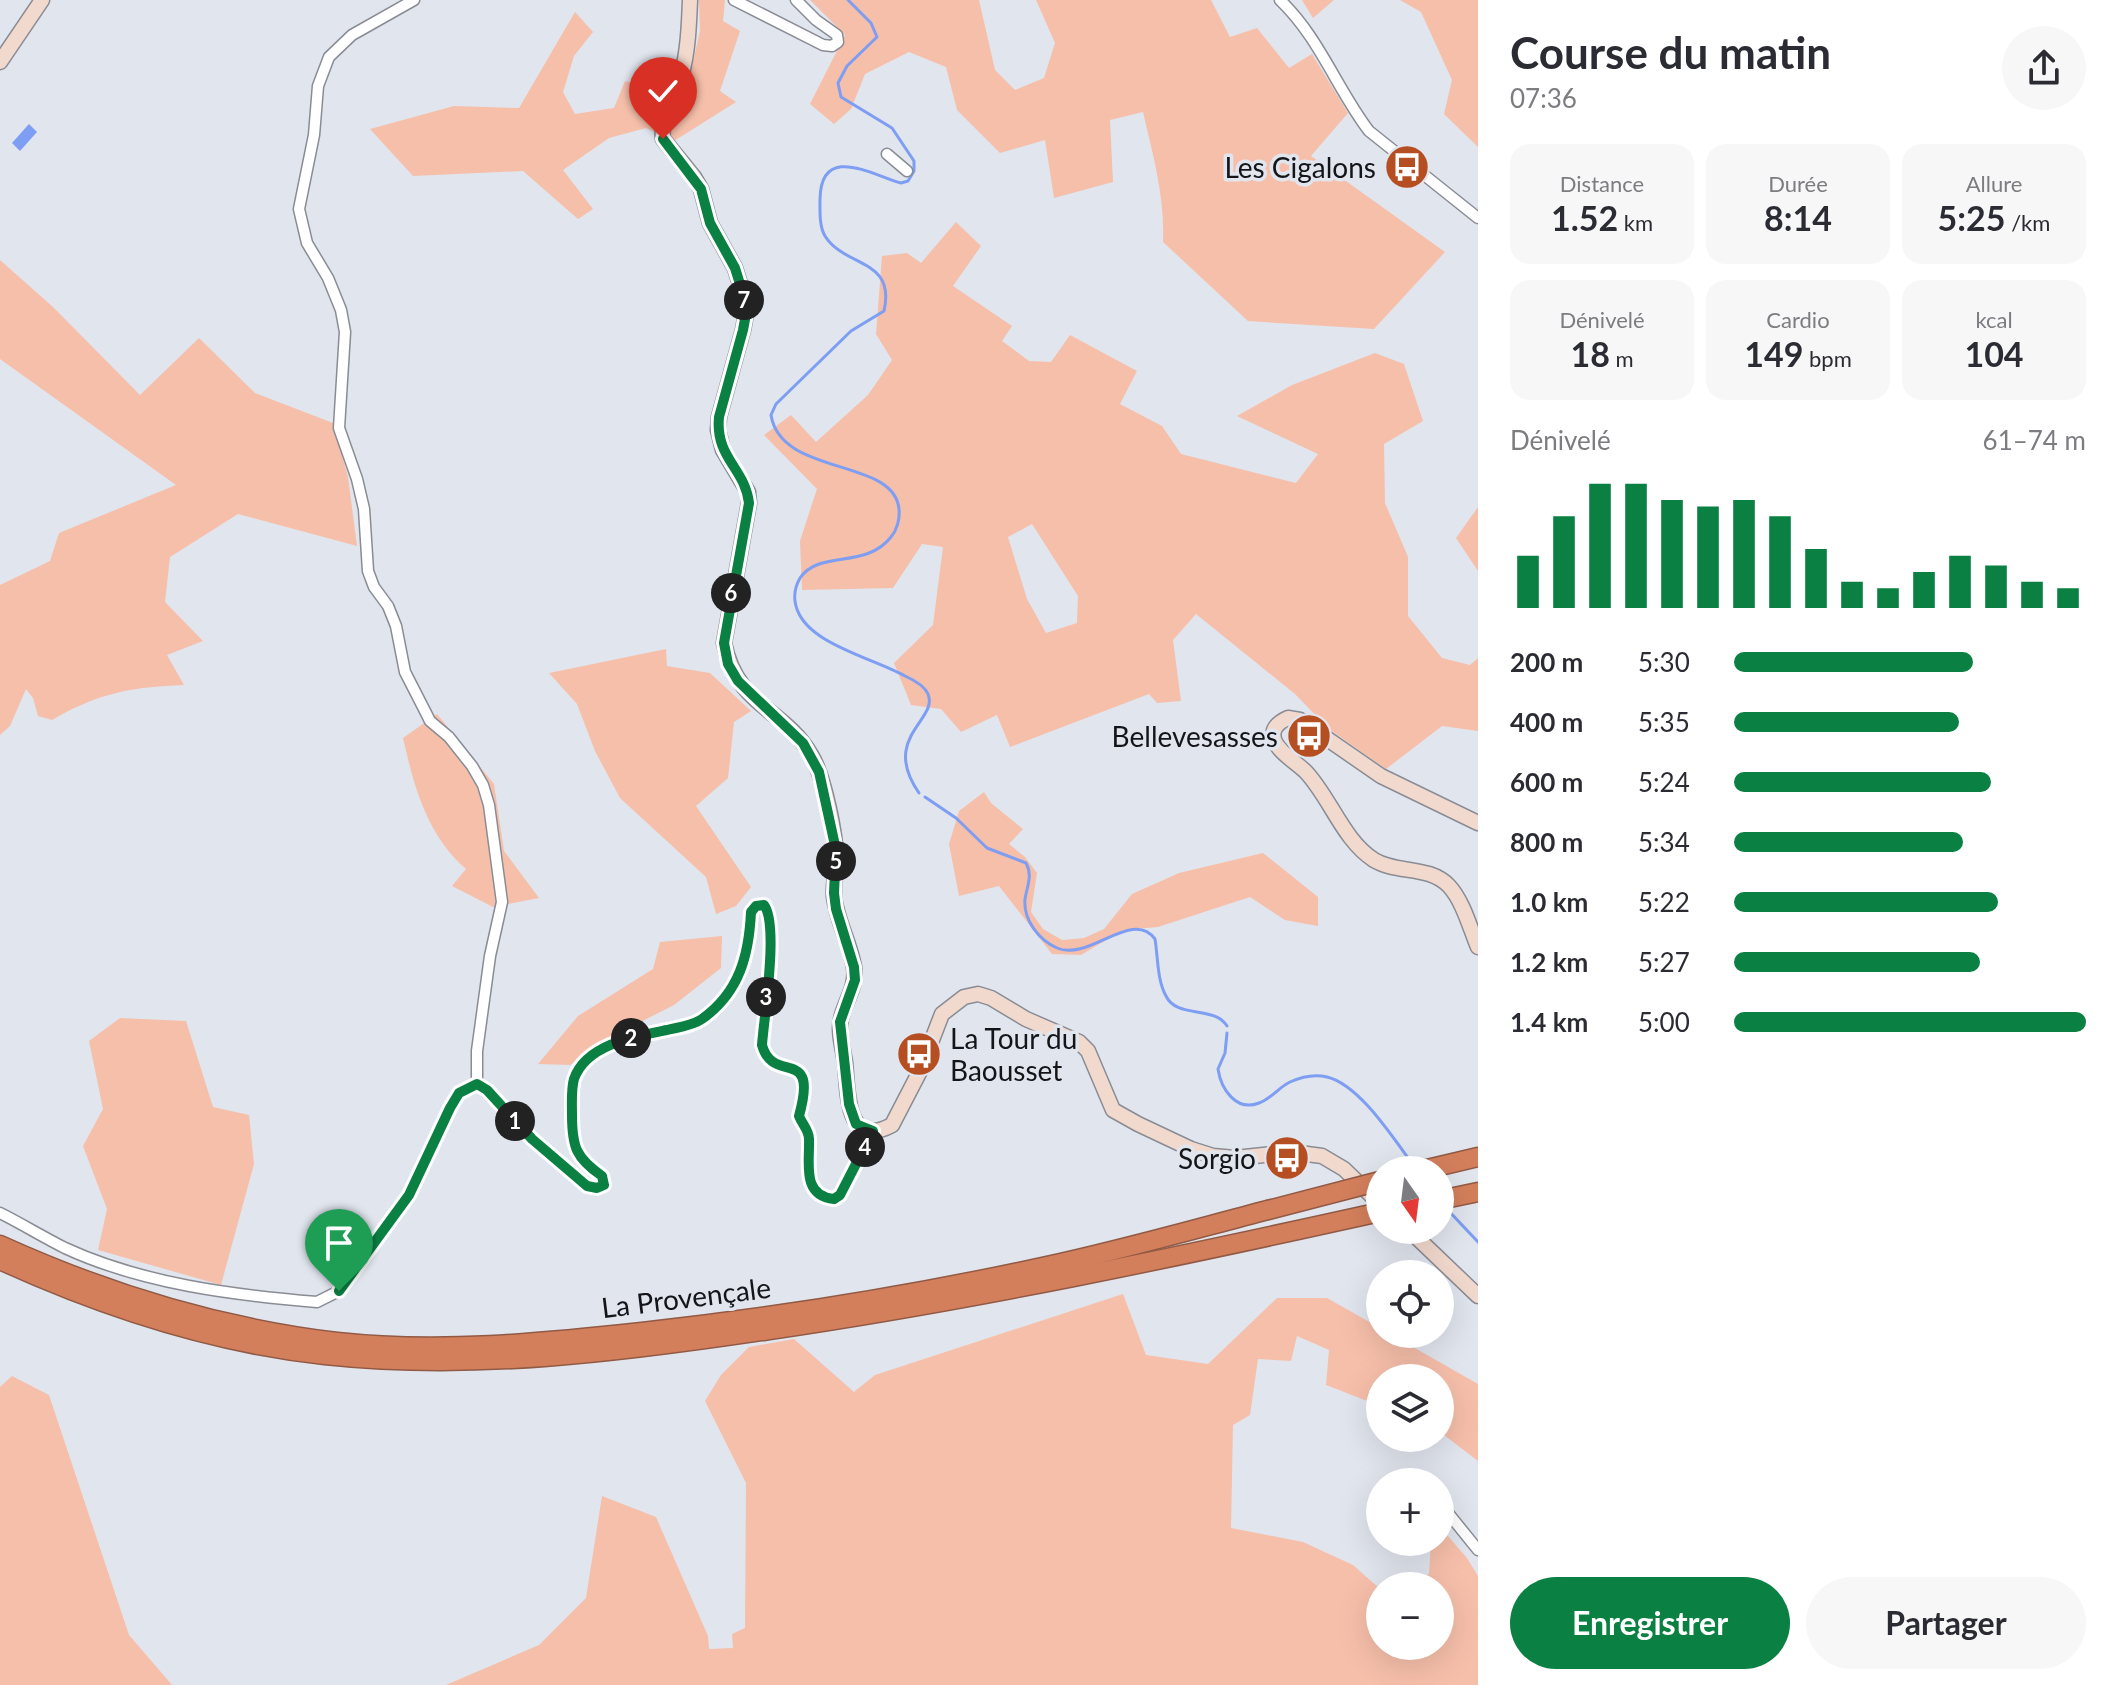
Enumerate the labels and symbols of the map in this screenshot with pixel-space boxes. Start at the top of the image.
pin [629,57,697,139]
bus stop icon: Les Cigalons [1383,143,1431,191]
place label: Les Cigalons [1224,150,1376,184]
pin: 7 [724,280,764,320]
pin: 6 [711,573,751,613]
bus stop icon: Bellevesasses [1285,712,1333,760]
place label: Bellevesasses [1112,719,1278,753]
pin: 5 [816,841,856,881]
pin: 3 [746,977,786,1017]
pin: 2 [611,1018,651,1058]
place label: La Tour du Baousset [950,1021,1077,1087]
bus stop icon: La Tour du Baousset [895,1030,943,1078]
pin: 1 [495,1101,535,1141]
pin: 4 [845,1127,885,1167]
bus stop icon: Sorgio [1263,1134,1311,1182]
place label: Sorgio [1178,1141,1256,1175]
north arrow [1366,1156,1454,1244]
pin [305,1209,373,1291]
street label: La Provençale [599,1270,773,1324]

